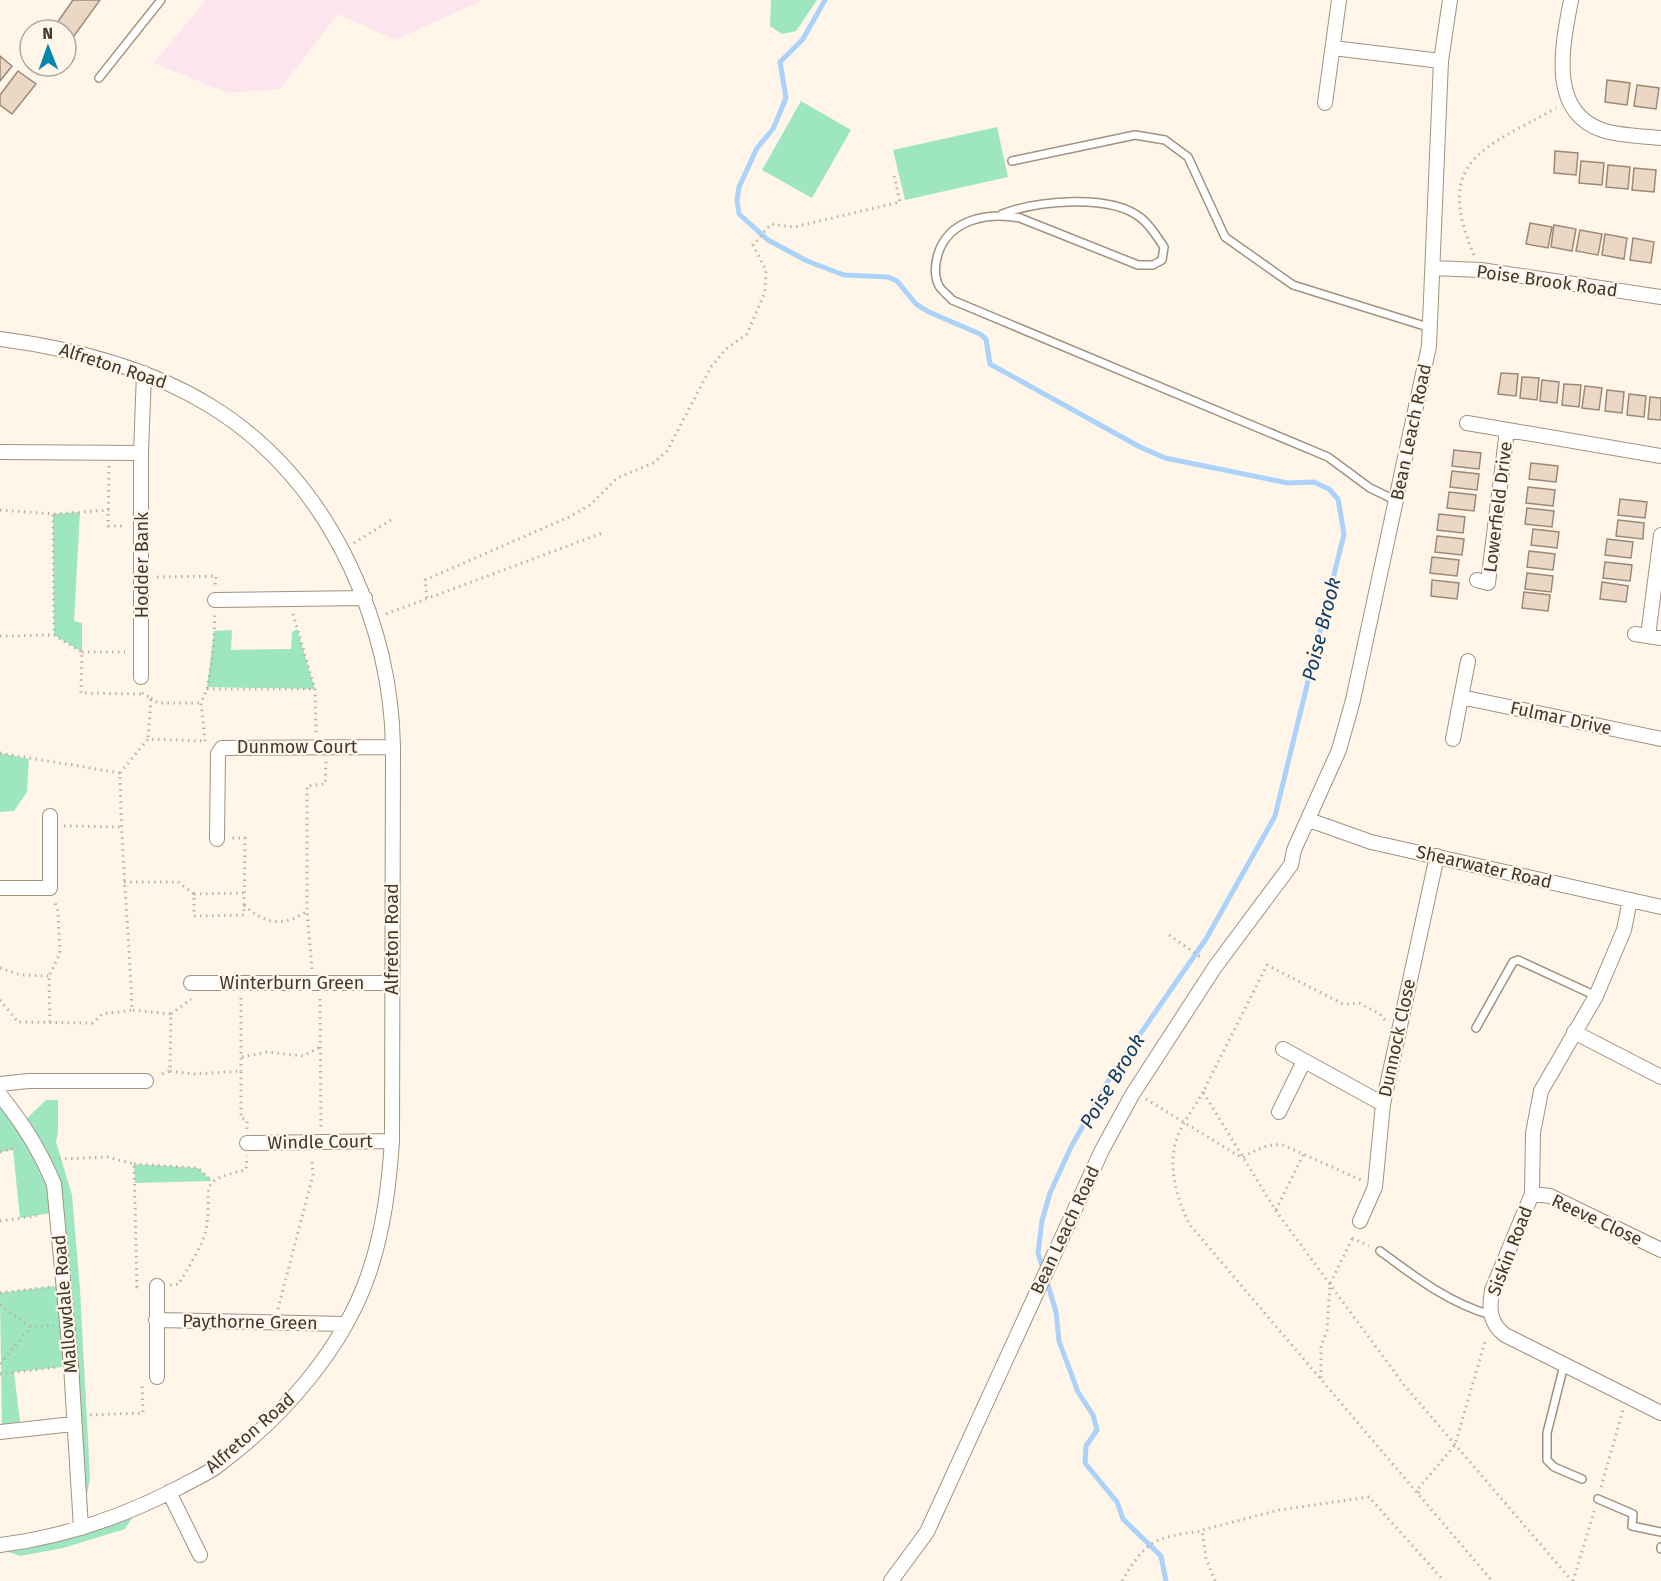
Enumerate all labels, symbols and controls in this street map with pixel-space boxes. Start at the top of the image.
north arrow [18,18,78,78]
text: N [42,24,53,43]
street label: Poise Brook Road [1475,260,1619,302]
street label: Alfreton Road [57,338,169,394]
street label: Bean Leach Road [1386,362,1436,502]
street label: Lowerfield Drive [1479,440,1517,574]
street label: Hodder Bank [131,511,153,618]
water label: Poise Brook [1297,575,1345,683]
street label: Fulmar Drive [1508,697,1614,739]
street label: Dunmow Court [237,736,358,758]
street label: Shearwater Road [1414,841,1554,893]
street label: Alfreton Road [381,883,403,995]
street label: Winterburn Green [220,972,364,994]
street label: Dunnock Close [1374,977,1420,1099]
water label: Poise Brook [1074,1029,1150,1133]
street label: Windle Court [267,1130,373,1154]
street label: Bean Leach Road [1026,1162,1104,1298]
street label: Reeve Close [1548,1189,1646,1251]
street label: Siskin Road [1483,1203,1537,1299]
street label: Mallowdale Road [48,1234,82,1374]
street label: Paythorne Green [182,1310,318,1334]
street label: Alfreton Road [201,1388,299,1478]

